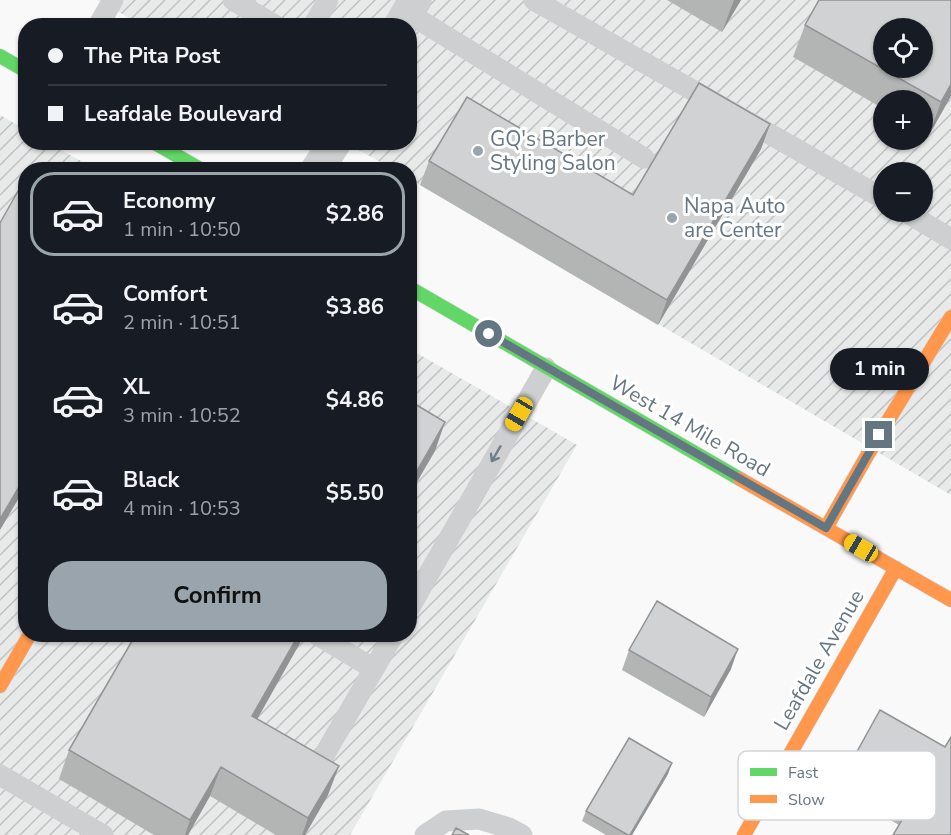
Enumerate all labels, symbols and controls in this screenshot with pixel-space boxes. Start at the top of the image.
map controls [873,18,933,222]
button: locate [873,18,933,78]
text: The Pita Post [84,41,220,71]
button: + [873,90,933,150]
text: Leafdale Boulevard [84,99,282,129]
place label: GQ's Barber Styling Salon [490,125,616,177]
marker: GQ's Barber Styling Salon [471,144,485,158]
button: − [873,162,933,222]
text: Economy [123,186,215,216]
icon: car [51,187,105,241]
place label: Napa Auto are Center [684,192,785,244]
text: $2.86 [326,199,384,229]
marker: Napa Auto are Center [665,211,679,225]
text: 1 min · 10:50 [123,216,241,243]
text: Comfort [123,279,207,309]
icon: car [51,280,105,334]
text: $3.86 [326,292,384,322]
text: 2 min · 10:51 [123,309,241,336]
route start [475,320,502,347]
callout: 1 min [830,348,928,390]
text: 1 min [854,355,905,382]
street label: West 14 Mile Road [605,369,775,483]
text: XL [123,372,150,402]
icon: car [51,373,105,427]
text: $4.86 [326,385,384,415]
car [502,394,536,434]
text: 3 min · 10:52 [123,402,241,429]
route end [865,421,892,448]
one-way arrow [490,445,501,463]
text: Black [123,465,179,495]
icon: car [51,466,105,520]
text: $5.50 [326,478,384,508]
text: 4 min · 10:53 [123,495,241,522]
car [841,531,881,565]
button: Confirm [48,561,387,630]
street label: Leafdale Avenue [767,585,871,735]
legend [738,751,936,820]
text: Fast [788,762,819,784]
text: Slow [788,789,825,811]

